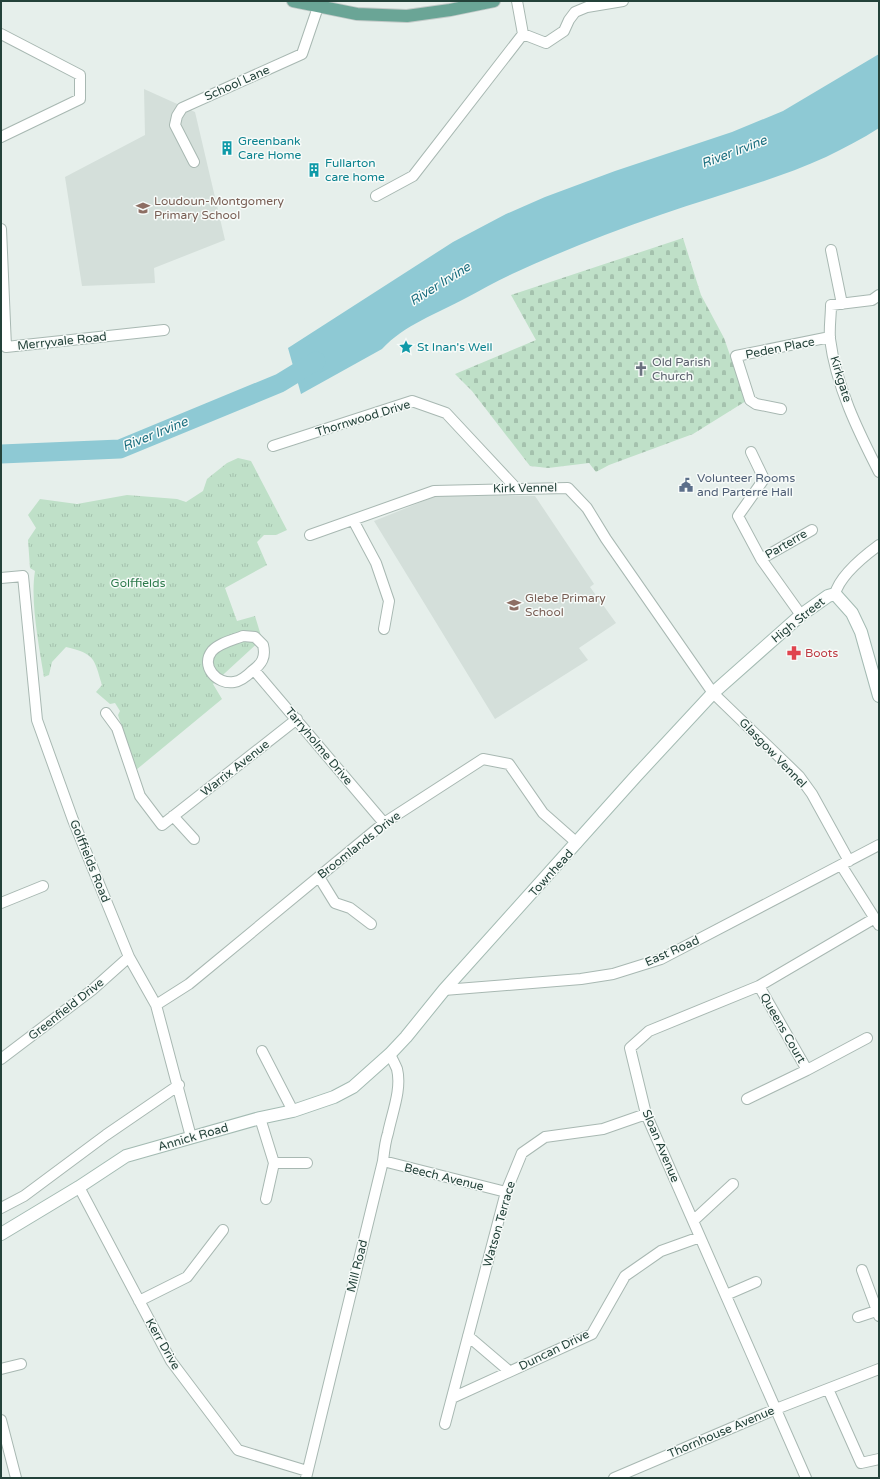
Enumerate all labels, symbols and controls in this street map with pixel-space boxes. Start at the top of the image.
street label: School Lane [202,62,272,104]
water label: River Irvine [699,132,770,172]
place label: Greenbank Care Home [238,134,302,162]
building icon: Greenbank Care Home [219,140,235,156]
place label: Fullarton care home [325,156,385,184]
building icon: Fullarton care home [306,162,322,178]
place label: Loudoun-Montgomery Primary School [154,194,285,222]
school or university icon: Loudoun-Montgomery Primary School [135,200,151,216]
water label: River Irvine [407,259,474,309]
street label: Merryvale Road [17,329,107,353]
street label: Peden Place [744,334,816,362]
place icon: St Inan's Well [398,339,414,355]
place label: St Inan's Well [417,340,492,354]
street label: Kirkgate [827,354,855,404]
place label: Old Parish Church [652,355,710,383]
church icon: Old Parish Church [633,361,649,377]
street label: Thornwood Drive [314,397,412,439]
water label: River Irvine [120,413,191,454]
place label: Volunteer Rooms and Parterre Hall [697,471,795,499]
public building icon: Volunteer Rooms and Parterre Hall [678,477,694,493]
street label: Kirk Vennel [493,480,557,496]
street label: Parterre [762,526,810,562]
park label: Golffields [111,576,166,590]
place label: Glebe Primary School [525,591,606,619]
street label: High Street [769,594,828,646]
school or university icon: Glebe Primary School [506,597,522,613]
pharmacy icon: Boots [786,645,802,661]
place label: Boots [805,646,838,660]
street label: Tarryholme Drive [283,704,356,788]
street label: Glasgow Vennel [736,715,810,791]
street label: Warrix Avenue [198,737,272,799]
street label: Broomlands Drive [315,808,403,882]
street label: Golffields Road [67,818,113,904]
street label: Townhead [526,846,576,900]
street label: East Road [643,933,701,969]
street label: Greenfield Drive [25,975,107,1043]
street label: Queens Court [757,990,809,1066]
street label: Sloan Avenue [639,1108,683,1185]
street label: Annick Road [156,1120,230,1154]
street label: Beech Avenue [403,1160,485,1194]
street label: Watson Terrace [480,1179,518,1269]
street label: Mill Road [344,1238,370,1294]
street label: Kerr Drive [143,1316,183,1372]
street label: Duncan Drive [516,1327,592,1373]
street label: Thornhouse Avenue [666,1403,777,1461]

